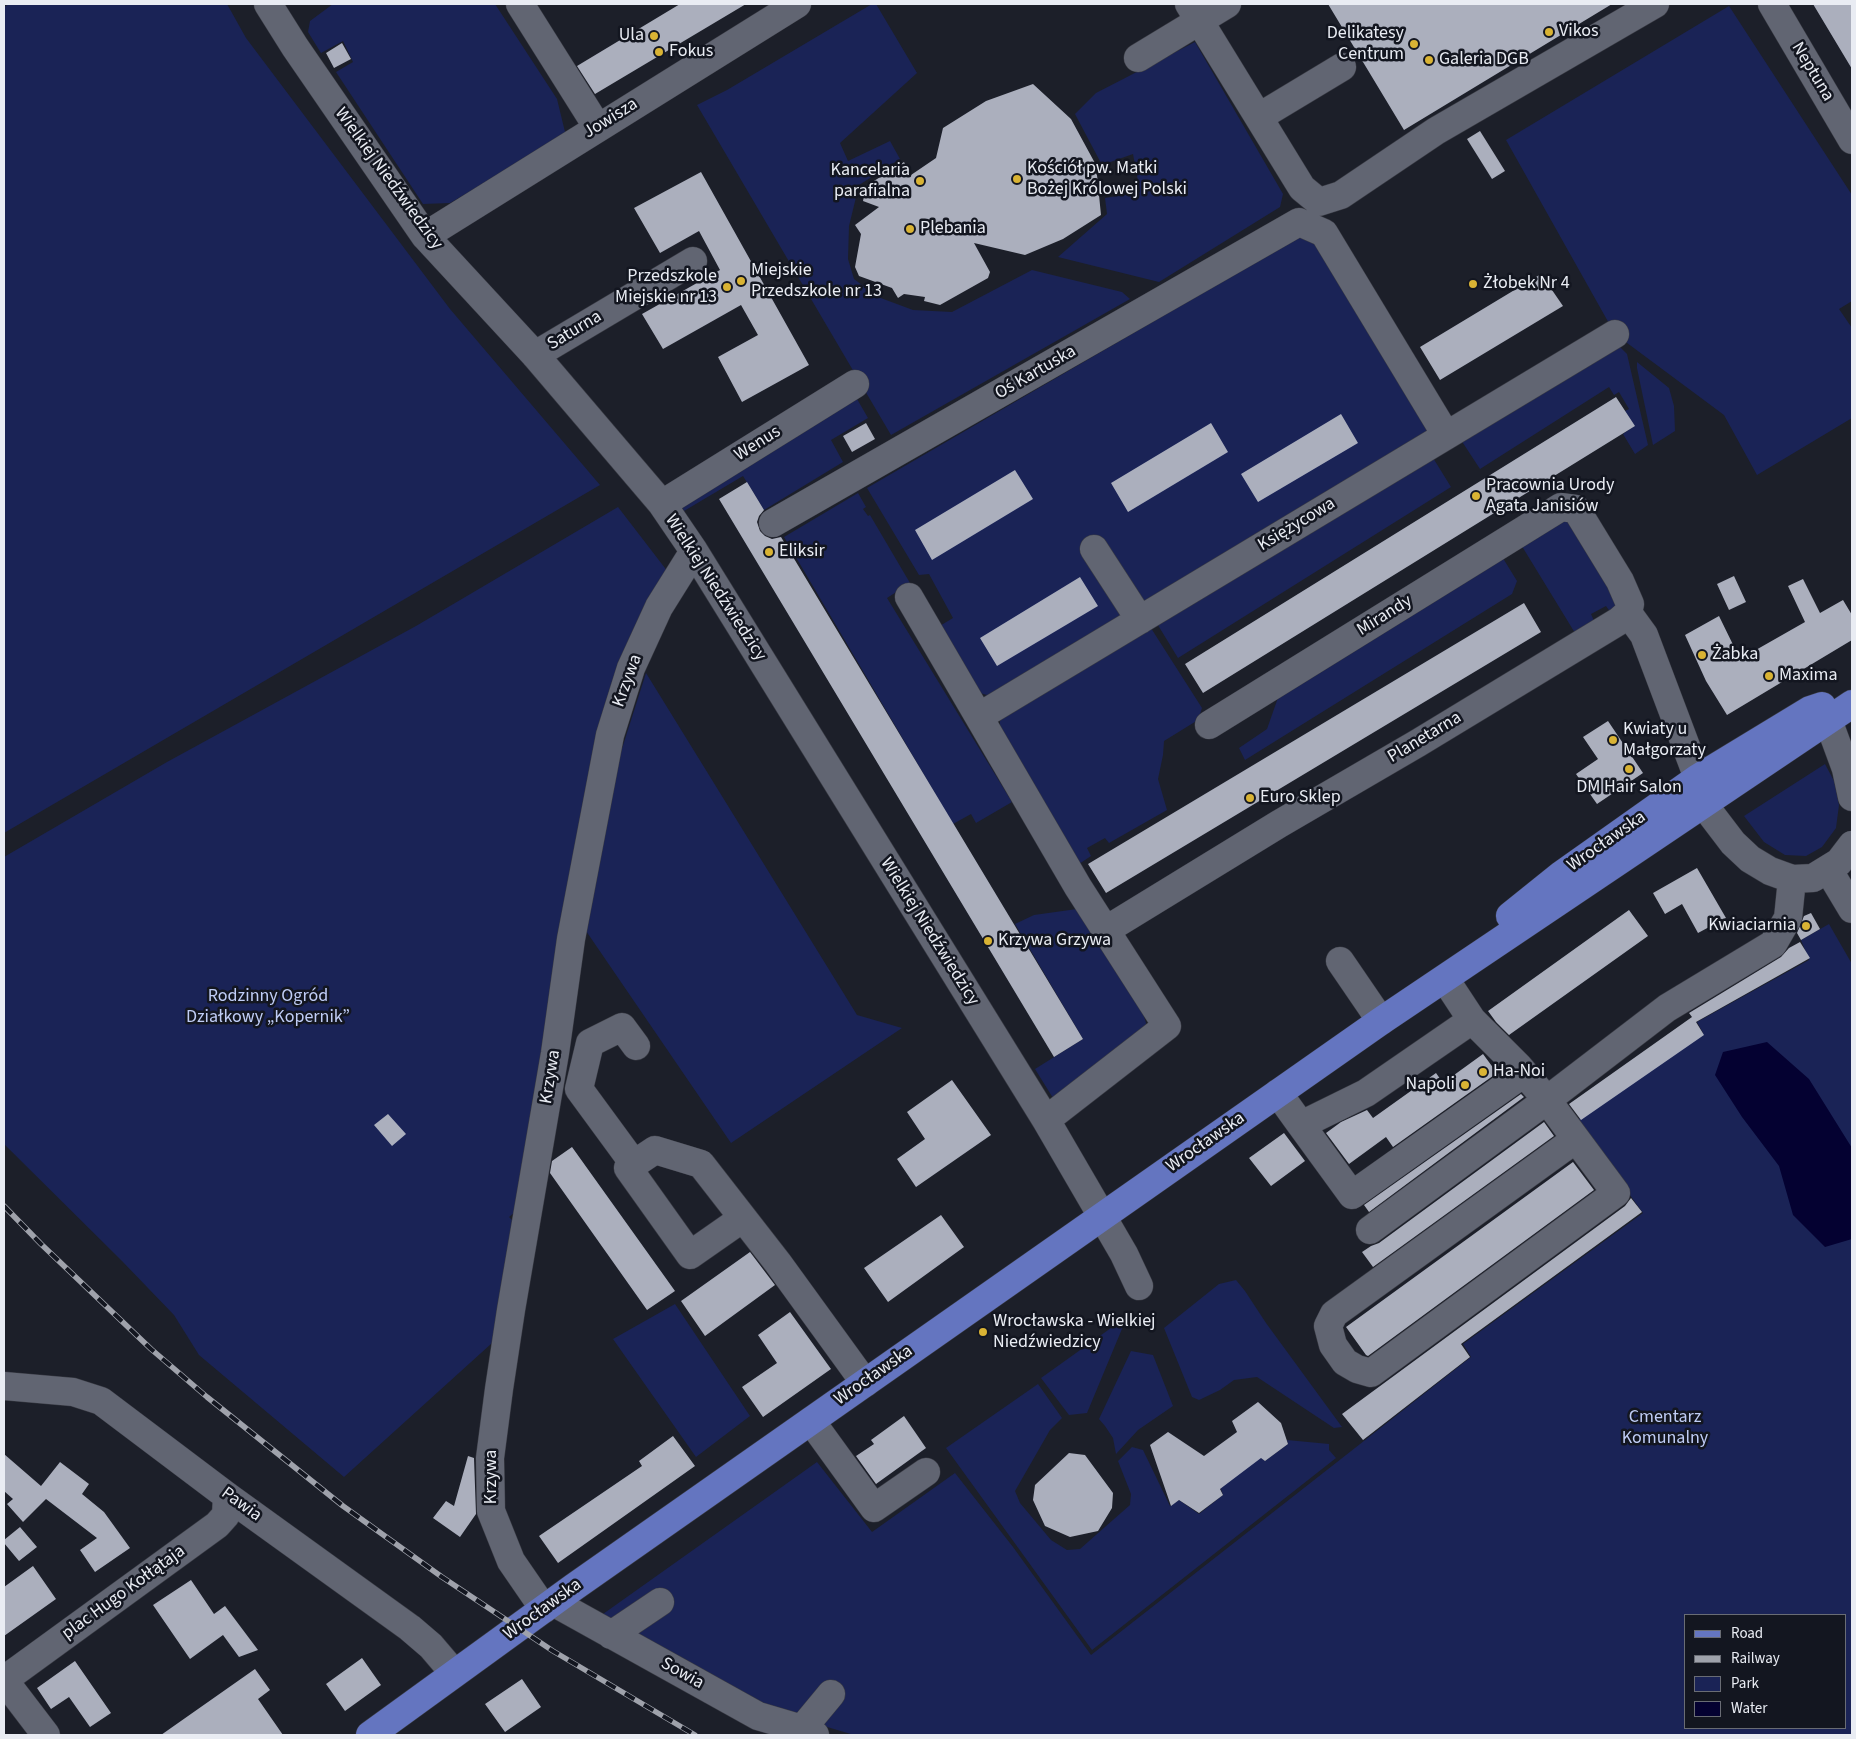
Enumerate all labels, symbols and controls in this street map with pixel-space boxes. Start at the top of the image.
place label: Vikos [1559,21,1599,43]
place label: Delikatesy Centrum [1327,23,1404,66]
place label: Ula [619,25,644,47]
marker: Vikos [1543,26,1555,38]
marker: Ula [648,30,660,42]
marker: Delikatesy Centrum [1408,38,1420,50]
street label: Neptuna [1786,39,1838,105]
place label: Fokus [669,41,713,63]
marker: Fokus [653,46,665,58]
place label: Galeria DGB [1439,49,1529,71]
marker: Galeria DGB [1423,54,1435,66]
street label: Jowisza [580,94,642,144]
street label: Wielkiej Niedźwiedzicy [329,104,447,254]
place label: Kościół pw. Matki Bożej Królowej Polski [1027,158,1187,200]
place label: Kancelaria parafialna [830,160,910,202]
marker: Kościół pw. Matki Bożej Królowej Polski [1011,173,1023,185]
marker: Kancelaria parafialna [914,175,926,187]
place label: Plebania [920,218,986,240]
marker: Plebania [904,223,916,235]
place label: Miejskie Przedszkole nr 13 [751,260,882,302]
place label: Przedszkole Miejskie nr 13 [615,266,717,308]
place label: Żłobek Nr 4 [1483,273,1570,295]
marker: Miejskie Przedszkole nr 13 [735,275,747,287]
marker: Żłobek Nr 4 [1467,278,1479,290]
marker: Przedszkole Miejskie nr 13 [721,281,733,293]
street label: Saturna [544,306,606,356]
street label: Oś Kartuska [992,341,1080,405]
street label: Wenus [731,422,785,466]
place label: Pracownia Urody Agata Janisiów [1486,475,1614,518]
marker: Pracownia Urody Agata Janisiów [1470,490,1482,502]
street label: Księżycowa [1254,493,1340,557]
street label: Wielkiej Niedźwiedzicy [660,511,770,665]
place label: Eliksir [779,541,825,563]
marker: Eliksir [763,546,775,558]
street label: Mirandy [1354,591,1416,641]
place label: Żabka [1712,644,1758,666]
marker: Żabka [1696,649,1708,661]
street label: Krzywa [609,652,647,710]
place label: Maxima [1779,665,1838,687]
marker: Maxima [1763,670,1775,682]
street label: Planetarna [1384,708,1466,768]
place label: Kwiaty u Małgorzaty [1623,719,1706,762]
marker: Kwiaty u Małgorzaty [1607,734,1619,746]
marker: DM Hair Salon [1623,763,1635,775]
place label: DM Hair Salon [1576,777,1682,799]
place label: Euro Sklep [1260,787,1341,809]
marker: Euro Sklep [1244,792,1256,804]
street label: Wrocławska [1564,807,1650,877]
street label: Wielkiej Niedźwiedzicy [875,854,983,1010]
place label: Kwiaciarnia [1708,915,1796,937]
marker: Kwiaciarnia [1800,920,1812,932]
place label: Krzywa Grzywa [998,930,1111,952]
marker: Krzywa Grzywa [982,935,994,947]
park label: Rodzinny Ogród Działkowy „Kopernik” [186,986,350,1028]
street label: Krzywa [536,1048,566,1106]
place label: Ha-Noi [1493,1061,1545,1083]
marker: Ha-Noi [1477,1066,1489,1078]
place label: Napoli [1406,1074,1455,1096]
marker: Napoli [1459,1079,1471,1091]
street label: Wrocławska [1163,1108,1249,1178]
place label: Wrocławska - Wielkiej Niedźwiedzicy [993,1311,1156,1354]
marker: Wrocławska - Wielkiej Niedźwiedzicy [977,1326,989,1338]
street label: Wrocławska [831,1341,917,1411]
park label: Cmentarz Komunalny [1622,1407,1708,1450]
street label: Krzywa [481,1450,503,1504]
street label: Pawia [216,1483,266,1527]
street label: plac Hugo Kołłątaja [58,1541,190,1645]
street label: Wrocławska [500,1575,586,1645]
legend [1684,1614,1846,1729]
text: Road [1731,1623,1763,1644]
text: Railway [1731,1648,1780,1669]
street label: Sowia [657,1653,707,1695]
text: Park [1731,1673,1759,1694]
text: Water [1731,1698,1767,1719]

